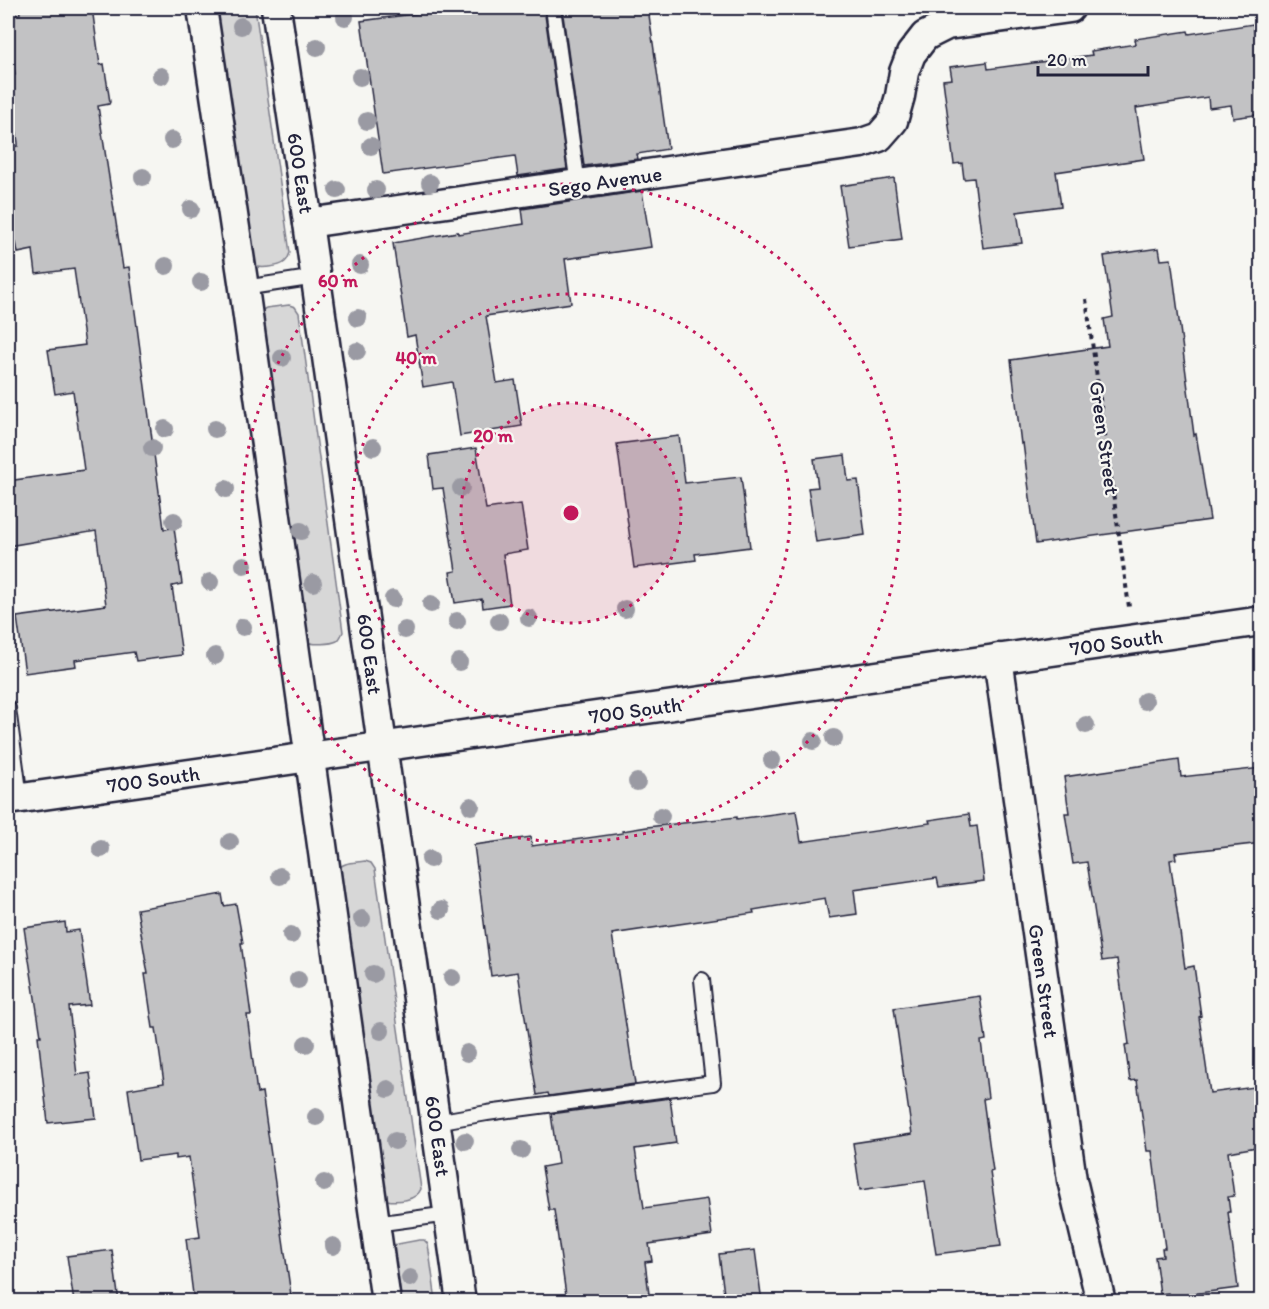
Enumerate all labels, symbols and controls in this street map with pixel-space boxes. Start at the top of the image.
scale bar [1038,39,1148,77]
text: 20 m [1047,49,1087,71]
street label: 600 East [282,131,320,215]
street label: Sego Avenue [546,161,664,201]
text: 60 m [318,270,359,292]
text: 40 m [395,347,437,369]
street label: Green Street [1085,379,1125,497]
text: 20 m [473,425,514,447]
centre of rings [561,503,581,523]
street label: 600 East [352,612,388,696]
street label: 700 South [1068,623,1164,661]
street label: 700 South [587,691,683,729]
street label: 700 South [105,760,201,798]
street label: Green Street [1024,922,1064,1040]
street label: 600 East [420,1094,456,1178]

